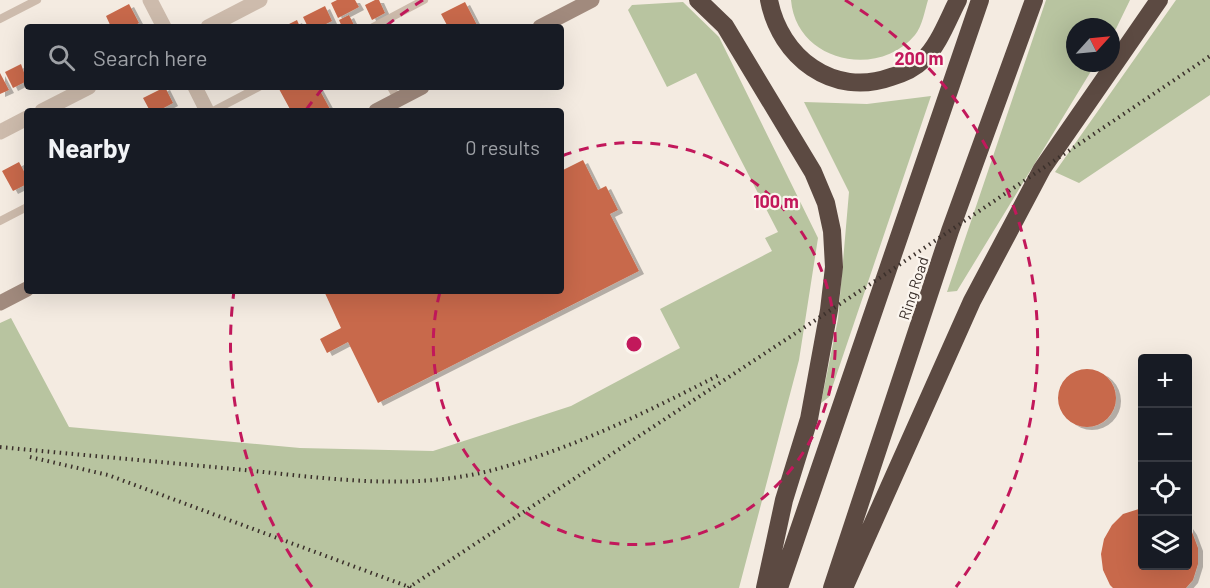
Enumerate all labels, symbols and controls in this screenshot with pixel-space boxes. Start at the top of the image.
north arrow [1066,18,1120,72]
search box [24,24,564,90]
icon: search [45,41,78,74]
text: Search here [93,44,207,70]
text: 200 m [894,47,944,69]
text: Nearby [48,132,130,163]
text: 0 results [465,135,540,159]
text: 100 m [753,190,799,212]
street label: Ring Road [894,254,932,322]
centre of rings [624,334,644,354]
map controls [1138,354,1192,570]
button: + [1138,354,1192,408]
button: − [1138,408,1192,462]
button: locate [1138,462,1192,516]
button: layers [1138,516,1192,570]

